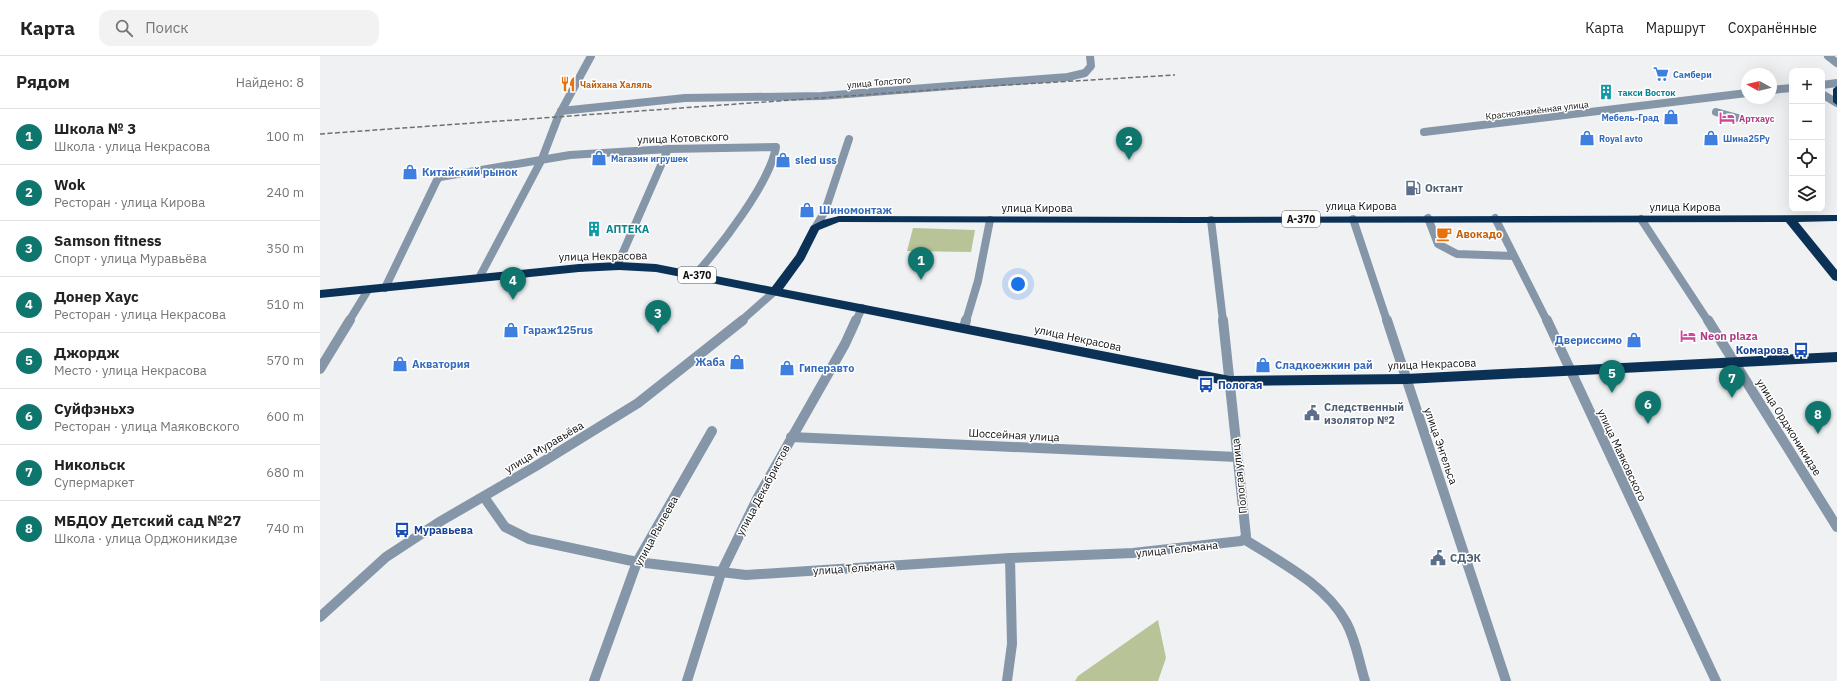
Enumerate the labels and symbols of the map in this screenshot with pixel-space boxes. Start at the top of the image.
supermarket icon: Самбери [1652,65,1670,83]
north arrow [1741,68,1777,104]
place label: Самбери [1673,69,1712,80]
street label: улица Толстого [847,74,911,90]
restaurant icon: Чайхана Халяль [559,75,577,93]
place label: Чайхана Халяль [580,79,652,90]
building icon: такси Восток [1597,83,1615,101]
place label: такси Восток [1618,87,1676,98]
street label: Краснознамённая улица [1485,98,1589,122]
shop icon: Мебель-Град [1662,108,1680,126]
hotel icon: Артхаус [1718,109,1736,127]
place label: Мебель-Град [1601,112,1659,123]
place label: Артхаус [1739,113,1775,124]
pin: 2 [1116,127,1142,160]
street label: улица Котовского [637,129,729,147]
shop icon: Royal avto [1578,129,1596,147]
shop icon: Шина25Ру [1702,129,1720,147]
place label: Royal avto [1599,133,1643,144]
place label: Шина25Ру [1723,133,1770,144]
shop icon: Магазин игрушек [590,149,608,167]
shop icon: sled uss [774,151,792,169]
place label: Магазин игрушек [611,153,688,164]
place label: sled uss [795,153,837,167]
shop icon: Китайский рынок [401,163,419,181]
place label: Китайский рынок [422,165,518,179]
fuel station icon: Октант [1404,179,1422,197]
place label: Октант [1425,181,1464,195]
street label: улица Кирова [1325,199,1397,213]
street label: улица Кирова [1649,200,1721,214]
shop icon: Шиномонтаж [798,201,816,219]
street label: улица Кирова [1001,201,1073,215]
place label: Шиномонтаж [819,203,893,217]
road number: А-370 [1282,211,1320,227]
building icon: АПТЕКА [585,220,603,238]
place label: АПТЕКА [606,222,650,236]
cafe icon: Авокадо [1435,225,1453,243]
place label: Авокадо [1456,227,1502,241]
pin: 1 [908,247,934,280]
street label: улица Некрасова [558,248,648,264]
pin: 4 [500,267,526,300]
road number: А-370 [678,267,716,283]
your location [1008,274,1028,294]
pin: 3 [645,300,671,333]
shop icon: Гараж125rus [502,321,520,339]
street label: улица Некрасова [1033,322,1123,354]
place label: Гараж125rus [523,323,593,337]
hotel icon: Neon plaza [1679,327,1697,345]
place label: Neon plaza [1700,329,1758,343]
shop icon: Двериссимо [1625,331,1643,349]
place label: Двериссимо [1555,333,1622,347]
bus stop icon: Комарова [1792,341,1810,359]
place label: Комарова [1736,343,1789,357]
shop icon: Жаба [728,353,746,371]
shop icon: Акватория [391,355,409,373]
place label: Жаба [695,355,725,369]
street label: улица Некрасова [1387,355,1477,373]
shop icon: Сладкоежкин рай [1254,356,1272,374]
place label: Акватория [412,357,470,371]
place label: Сладкоежкин рай [1275,358,1373,372]
shop icon: Гиперавто [778,359,796,377]
pin: 5 [1599,360,1625,393]
place label: Гиперавто [799,361,854,375]
pin: 7 [1719,365,1745,398]
bus stop icon: Пологая [1197,376,1215,394]
street label: улица Орджоникидзе [1753,376,1825,478]
place label: Пологая [1218,378,1262,392]
pin: 6 [1635,391,1661,424]
place label: Следственный изолятор №2 [1324,400,1404,427]
pin: 8 [1805,401,1831,434]
public building icon: Следственный изолятор №2 [1303,404,1321,422]
street label: улица Энгельса [1421,406,1461,486]
street label: улица Маяковского [1594,407,1650,503]
street label: улица Муравьёва [502,418,586,476]
street label: Шоссейная улица [968,426,1060,444]
street label: Пологая улица [1228,438,1250,514]
street label: улица Декабристов [733,442,793,538]
street label: улица Рылеева [631,493,681,568]
bus stop icon: Муравьева [393,521,411,539]
place label: Муравьева [414,523,473,537]
street label: улица Тельмана [1135,538,1219,560]
public building icon: СДЭК [1429,549,1447,567]
place label: СДЭК [1450,551,1481,565]
street label: улица Тельмана [812,558,896,578]

